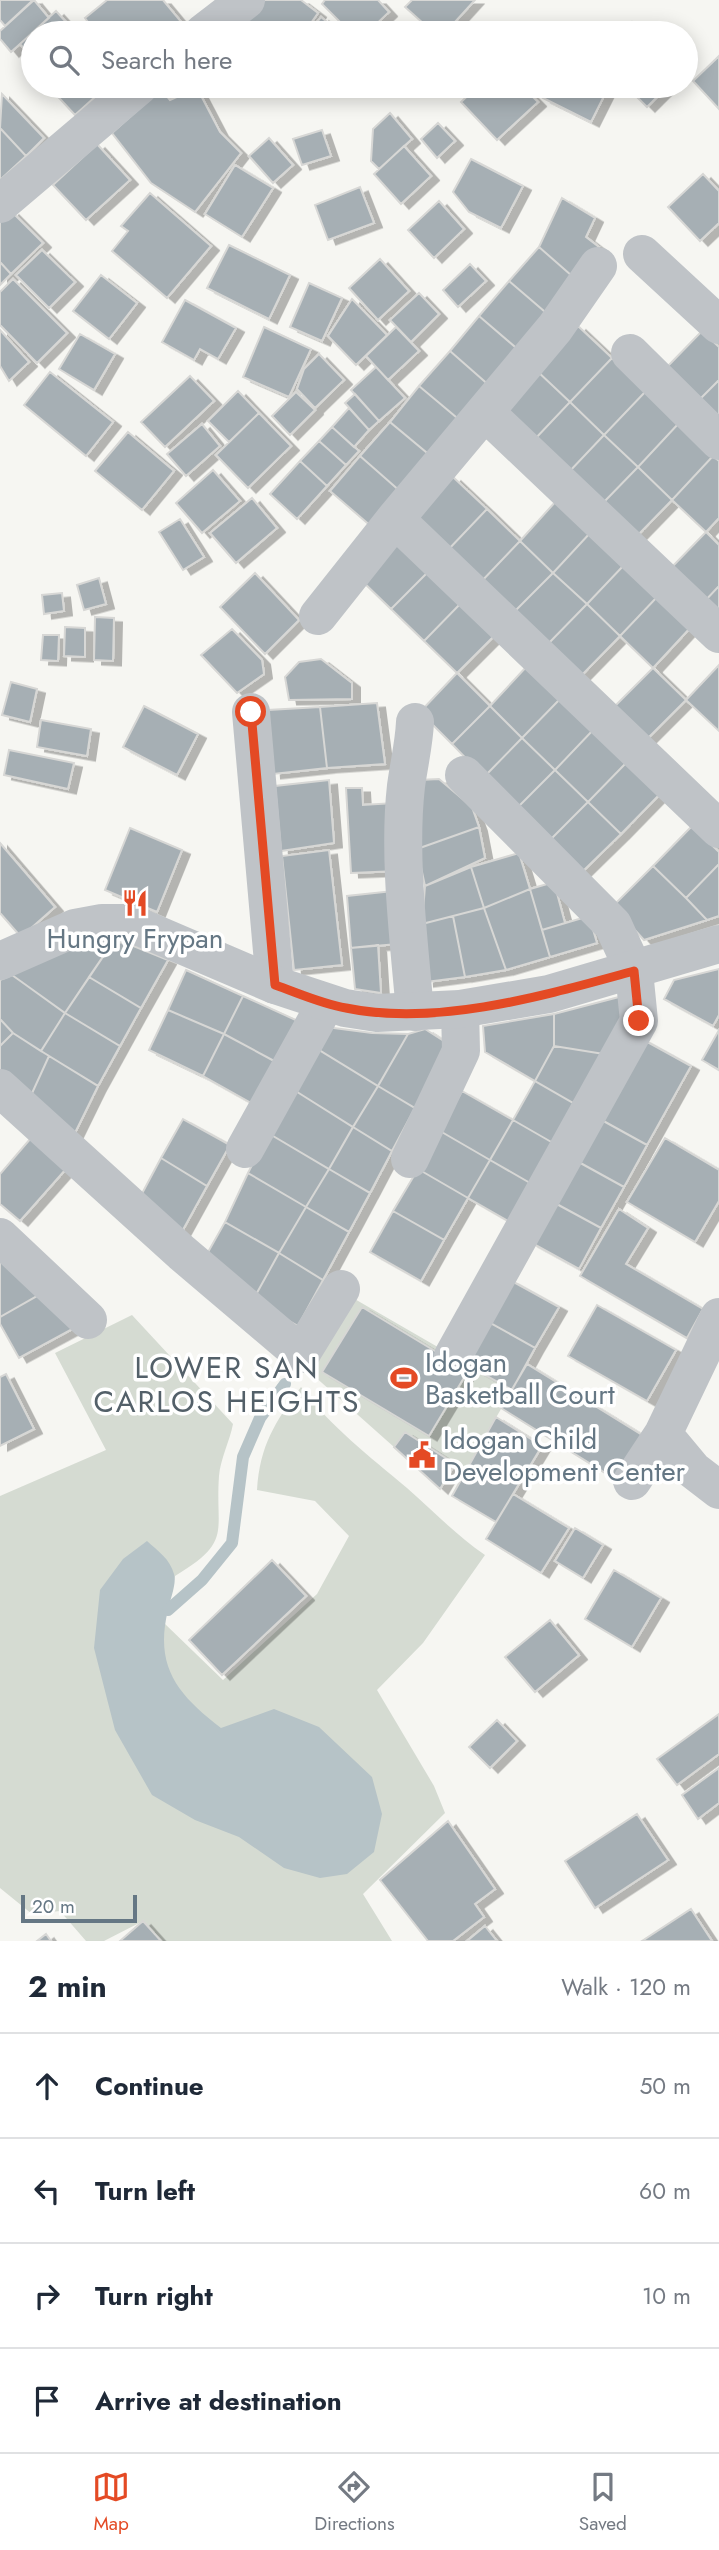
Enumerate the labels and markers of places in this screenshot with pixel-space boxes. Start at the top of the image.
restaurant icon: Hungry Frypan [120,888,150,918]
place label: Hungry Frypan [47,918,223,959]
place label: Idogan Basketball Court [425,1342,615,1415]
sports icon: Idogan Basketball Court [389,1363,419,1393]
place label: Idogan Child Development Center [443,1419,686,1492]
public building icon: Idogan Child Development Center [407,1440,437,1470]

